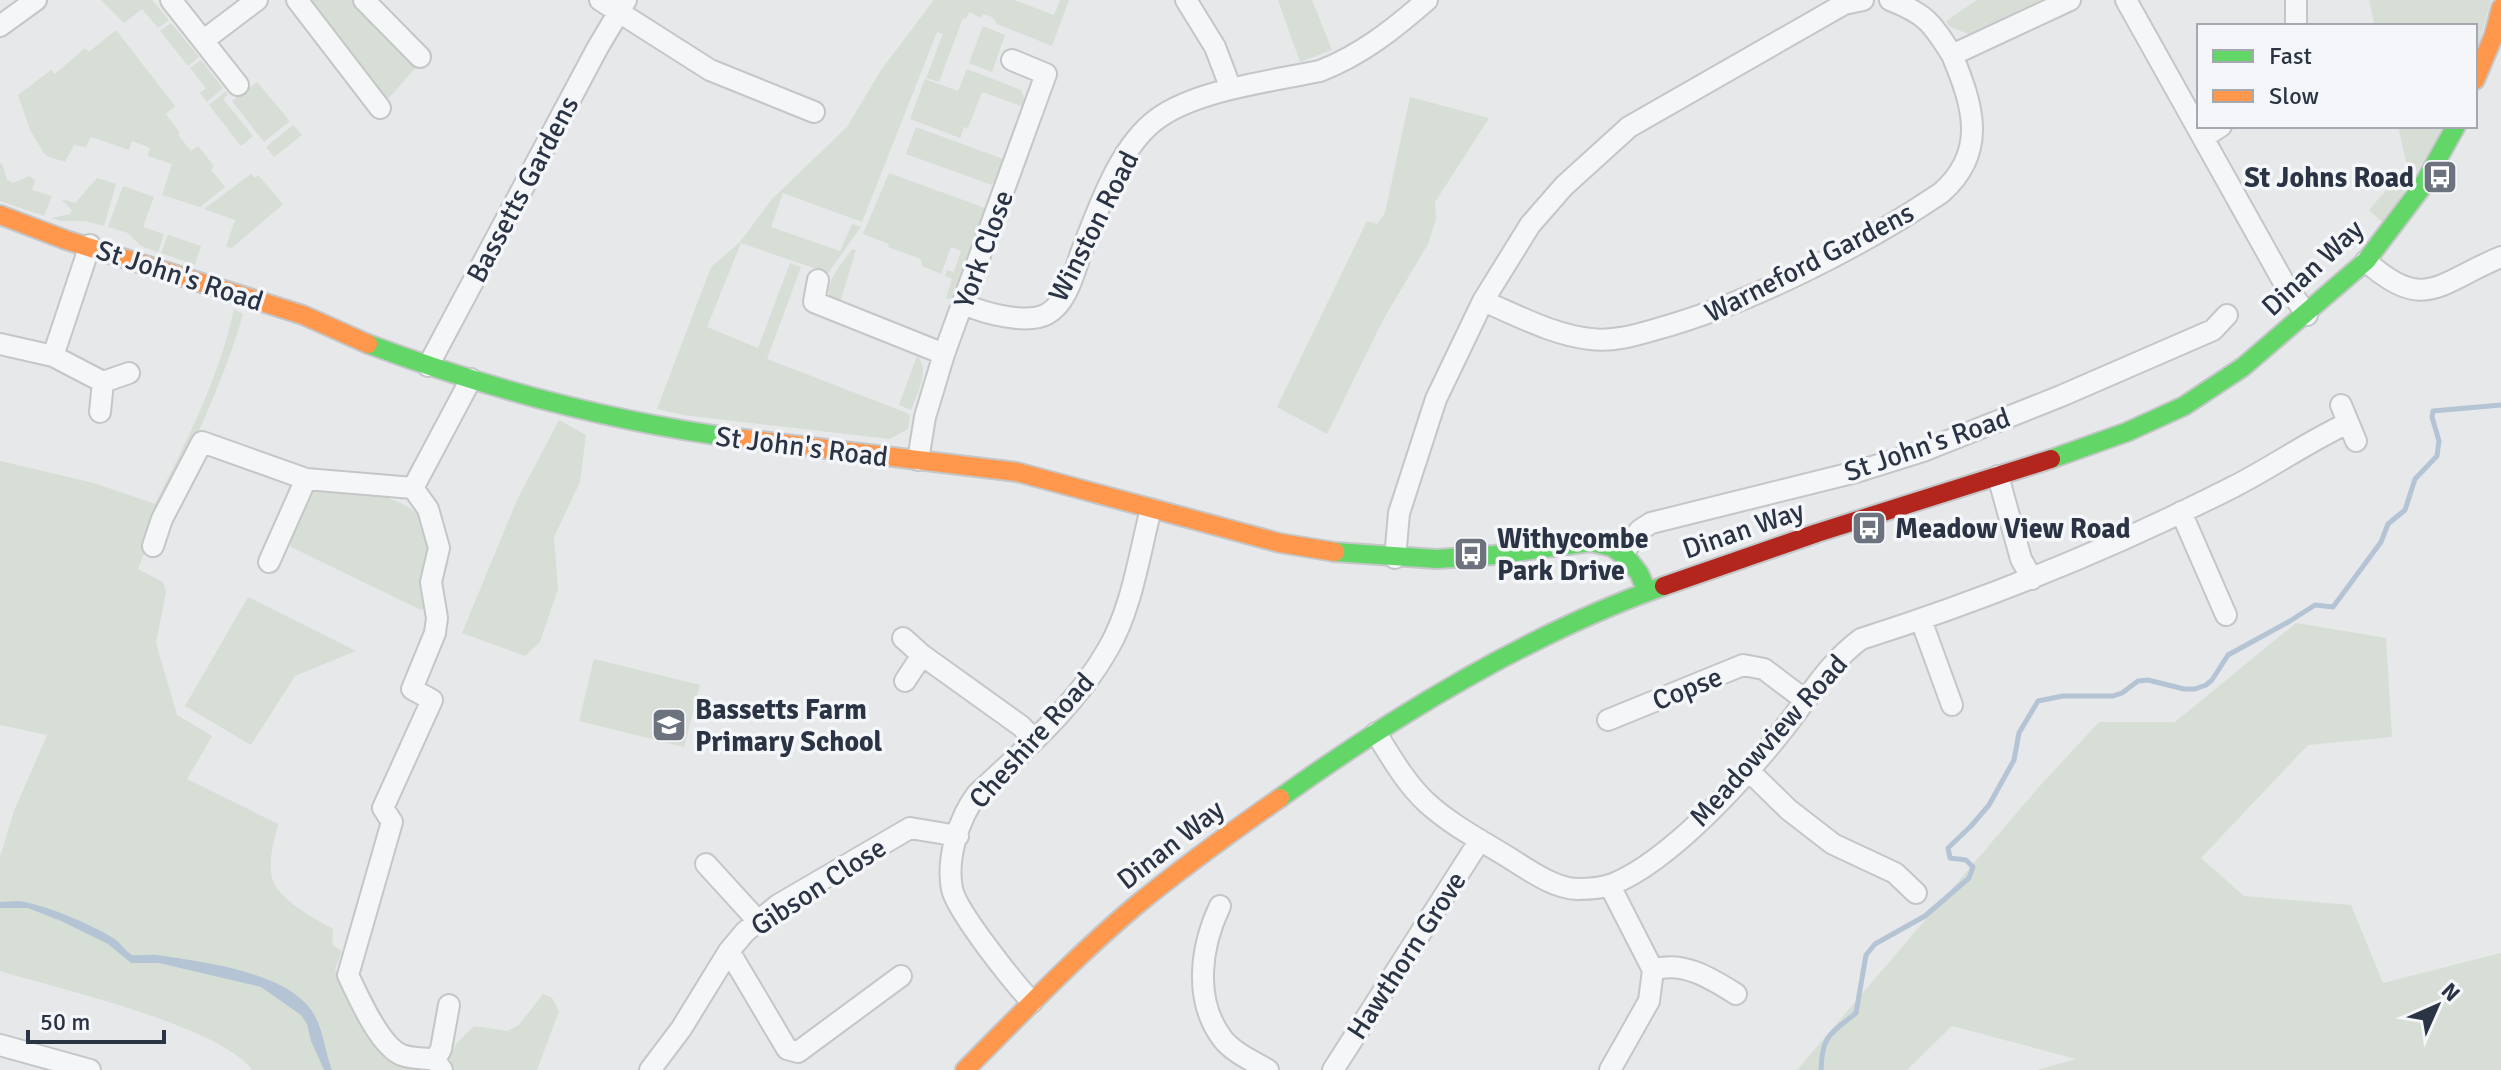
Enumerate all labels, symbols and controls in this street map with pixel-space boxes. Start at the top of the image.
legend [2197,24,2477,128]
text: Fast [2269,41,2312,71]
text: Slow [2269,81,2319,111]
street label: Bassetts Gardens [459,90,586,289]
street label: Winston Road [1041,145,1146,307]
bus stop icon: St Johns Road [2421,158,2459,196]
place label: St Johns Road [2244,161,2414,195]
street label: York Close [947,186,1021,313]
street label: Warneford Gardens [1699,196,1920,330]
street label: Dinan Way [2255,212,2370,323]
street label: St John's Road [92,233,267,319]
street label: St John's Road [1840,401,2015,489]
street label: St John's Road [714,420,890,474]
street label: Dinan Way [1678,493,1809,567]
bus stop icon: Meadow View Road [1850,509,1888,547]
place label: Meadow View Road [1895,512,2131,546]
place label: Withycombe Park Drive [1497,522,1649,588]
bus stop icon: Withycombe Park Drive [1452,535,1490,573]
street label: Meadowview Road [1682,648,1855,834]
street label: Copse [1647,660,1727,718]
street label: Cheshire Road [962,666,1102,816]
place label: Bassetts Farm Primary School [695,693,883,759]
school or university icon: Bassetts Farm Primary School [650,706,688,744]
street label: Dinan Way [1110,792,1231,897]
street label: Gibson Close [745,831,892,943]
street label: Hawthorn Grove [1340,865,1474,1046]
north arrow [2397,966,2477,1046]
text: N [2436,977,2466,1007]
scale bar [28,994,164,1044]
text: 50 m [40,1007,90,1037]

